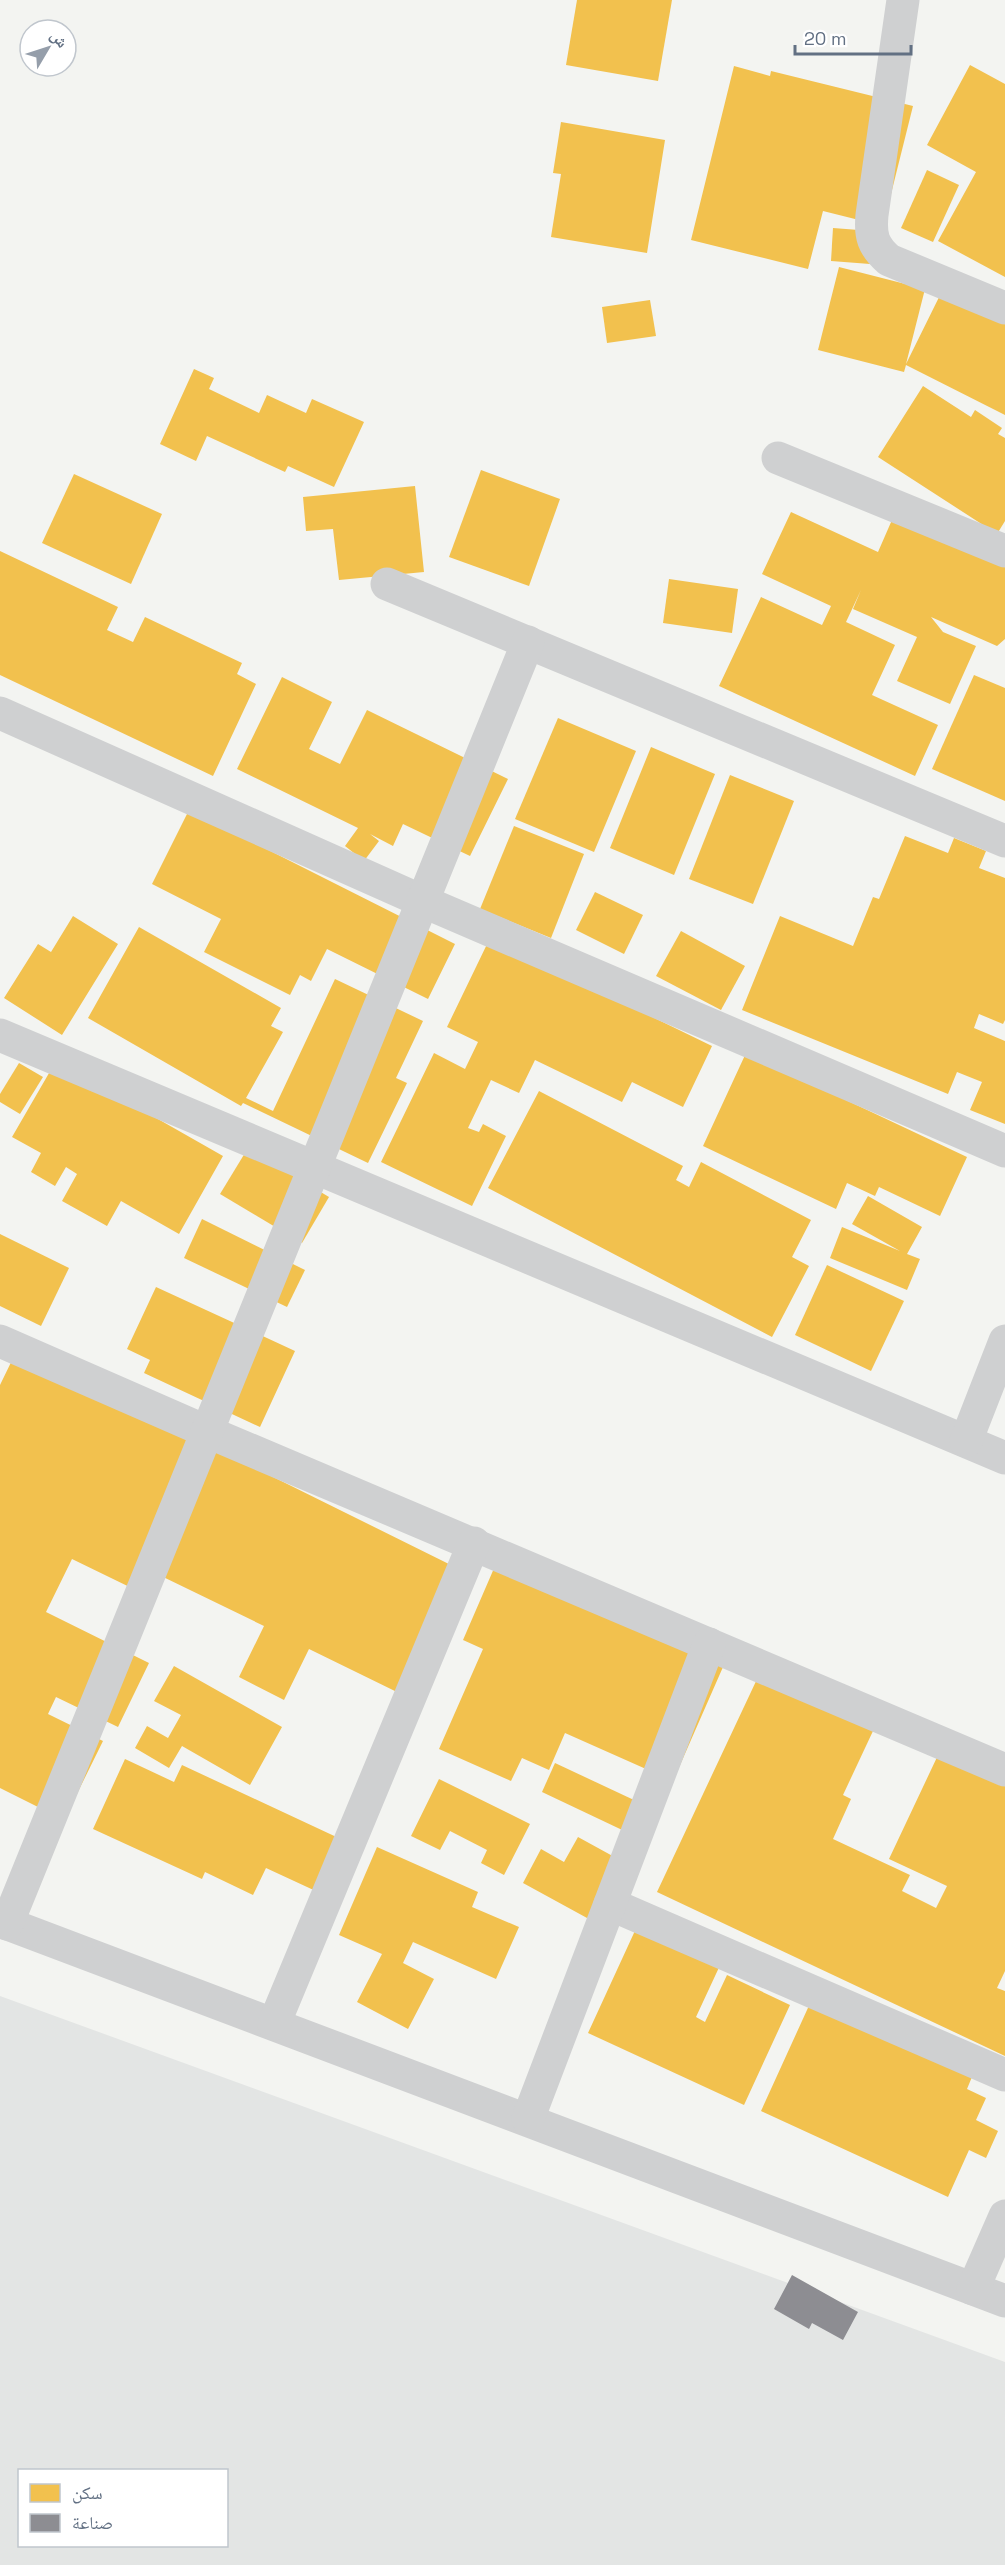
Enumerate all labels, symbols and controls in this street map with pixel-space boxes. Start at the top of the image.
north arrow [18,18,78,78]
scale bar [795,18,910,56]
text: ش [46,26,73,52]
text: 20 m [804,27,847,50]
legend [18,2469,228,2547]
text: سكن [72,2481,103,2504]
text: صناعة [72,2511,113,2534]

